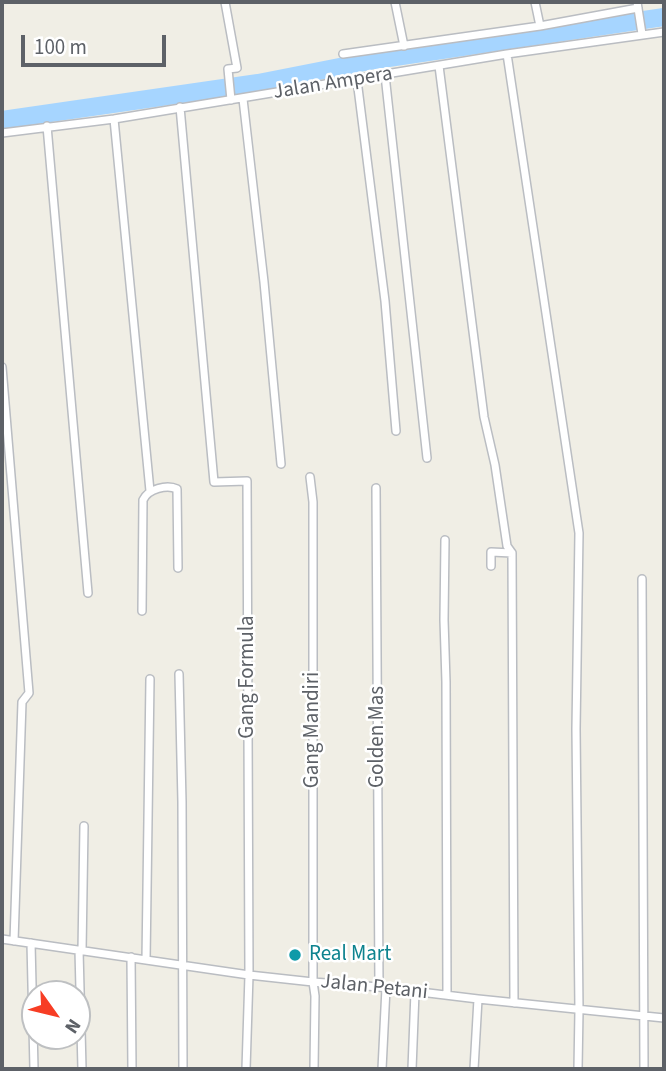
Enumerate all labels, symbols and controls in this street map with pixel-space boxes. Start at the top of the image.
scale bar [24,21,170,65]
text: 100 m [34,32,87,62]
street label: Jalan Ampera [272,62,394,106]
street label: Gang Formula [235,615,261,739]
street label: Gang Mandiri [300,672,326,788]
street label: Golden Mas [365,686,391,788]
place label: Real Mart [309,942,391,968]
marker: Real Mart [287,947,303,963]
street label: Jalan Petani [319,970,429,1006]
north arrow [21,980,91,1050]
text: N [57,1013,87,1039]

